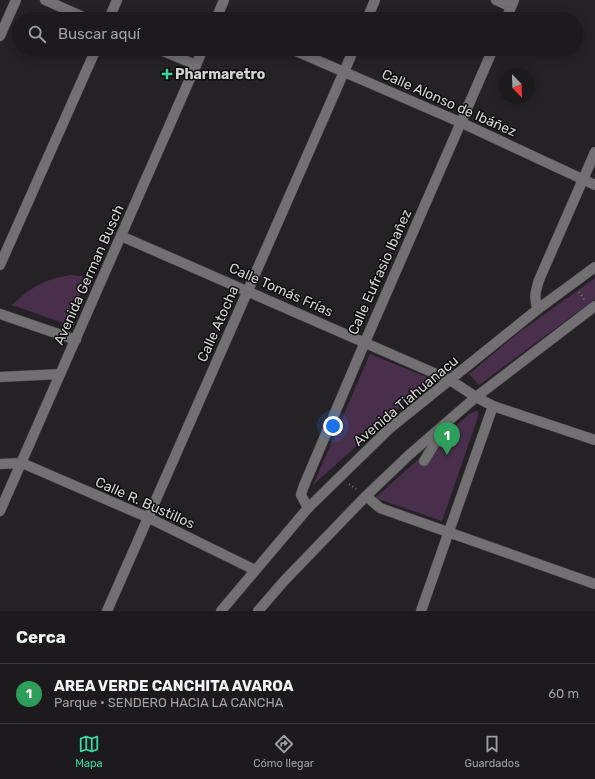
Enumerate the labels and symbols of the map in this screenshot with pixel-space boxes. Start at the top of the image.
place label: Pharmaretro [175,66,265,83]
street label: Calle Alonso de Ibáñez [379,66,519,140]
north arrow [499,68,535,104]
marker: Pharmaretro [162,69,172,79]
street label: Avenida German Busch [50,202,128,348]
street label: Calle Eufrasio Ibañez [345,207,415,337]
street label: Calle Tomás Frías [226,259,336,321]
street label: Calle Atocha [194,283,242,365]
street label: Avenida Tiahuanacu [350,352,462,450]
your location [323,416,343,436]
pin: 1 [434,422,460,455]
street label: Calle R. Bustillos [93,473,197,533]

